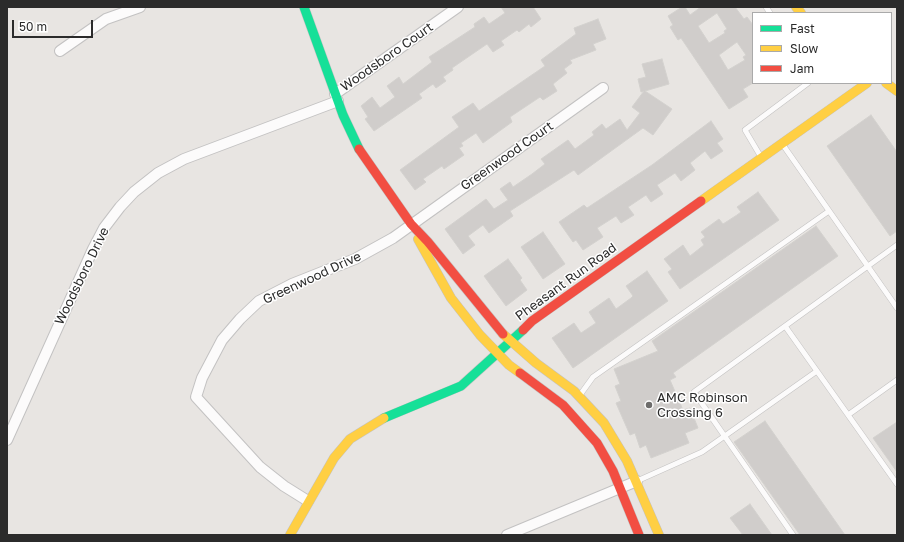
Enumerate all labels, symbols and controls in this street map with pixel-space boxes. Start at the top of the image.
scale bar [14,12,95,38]
legend [752,12,892,84]
text: 50 m [19,19,47,34]
street label: Woodsboro Court [338,19,436,95]
text: Fast [790,21,815,36]
text: Slow [790,41,818,56]
text: Jam [790,61,814,76]
street label: Greenwood Court [458,118,556,194]
street label: Woodsboro Drive [52,225,112,327]
street label: Pheasant Run Road [512,240,620,324]
street label: Greenwood Drive [260,248,364,308]
place label: AMC Robinson Crossing 6 [657,390,748,421]
marker: AMC Robinson Crossing 6 [644,400,654,410]

